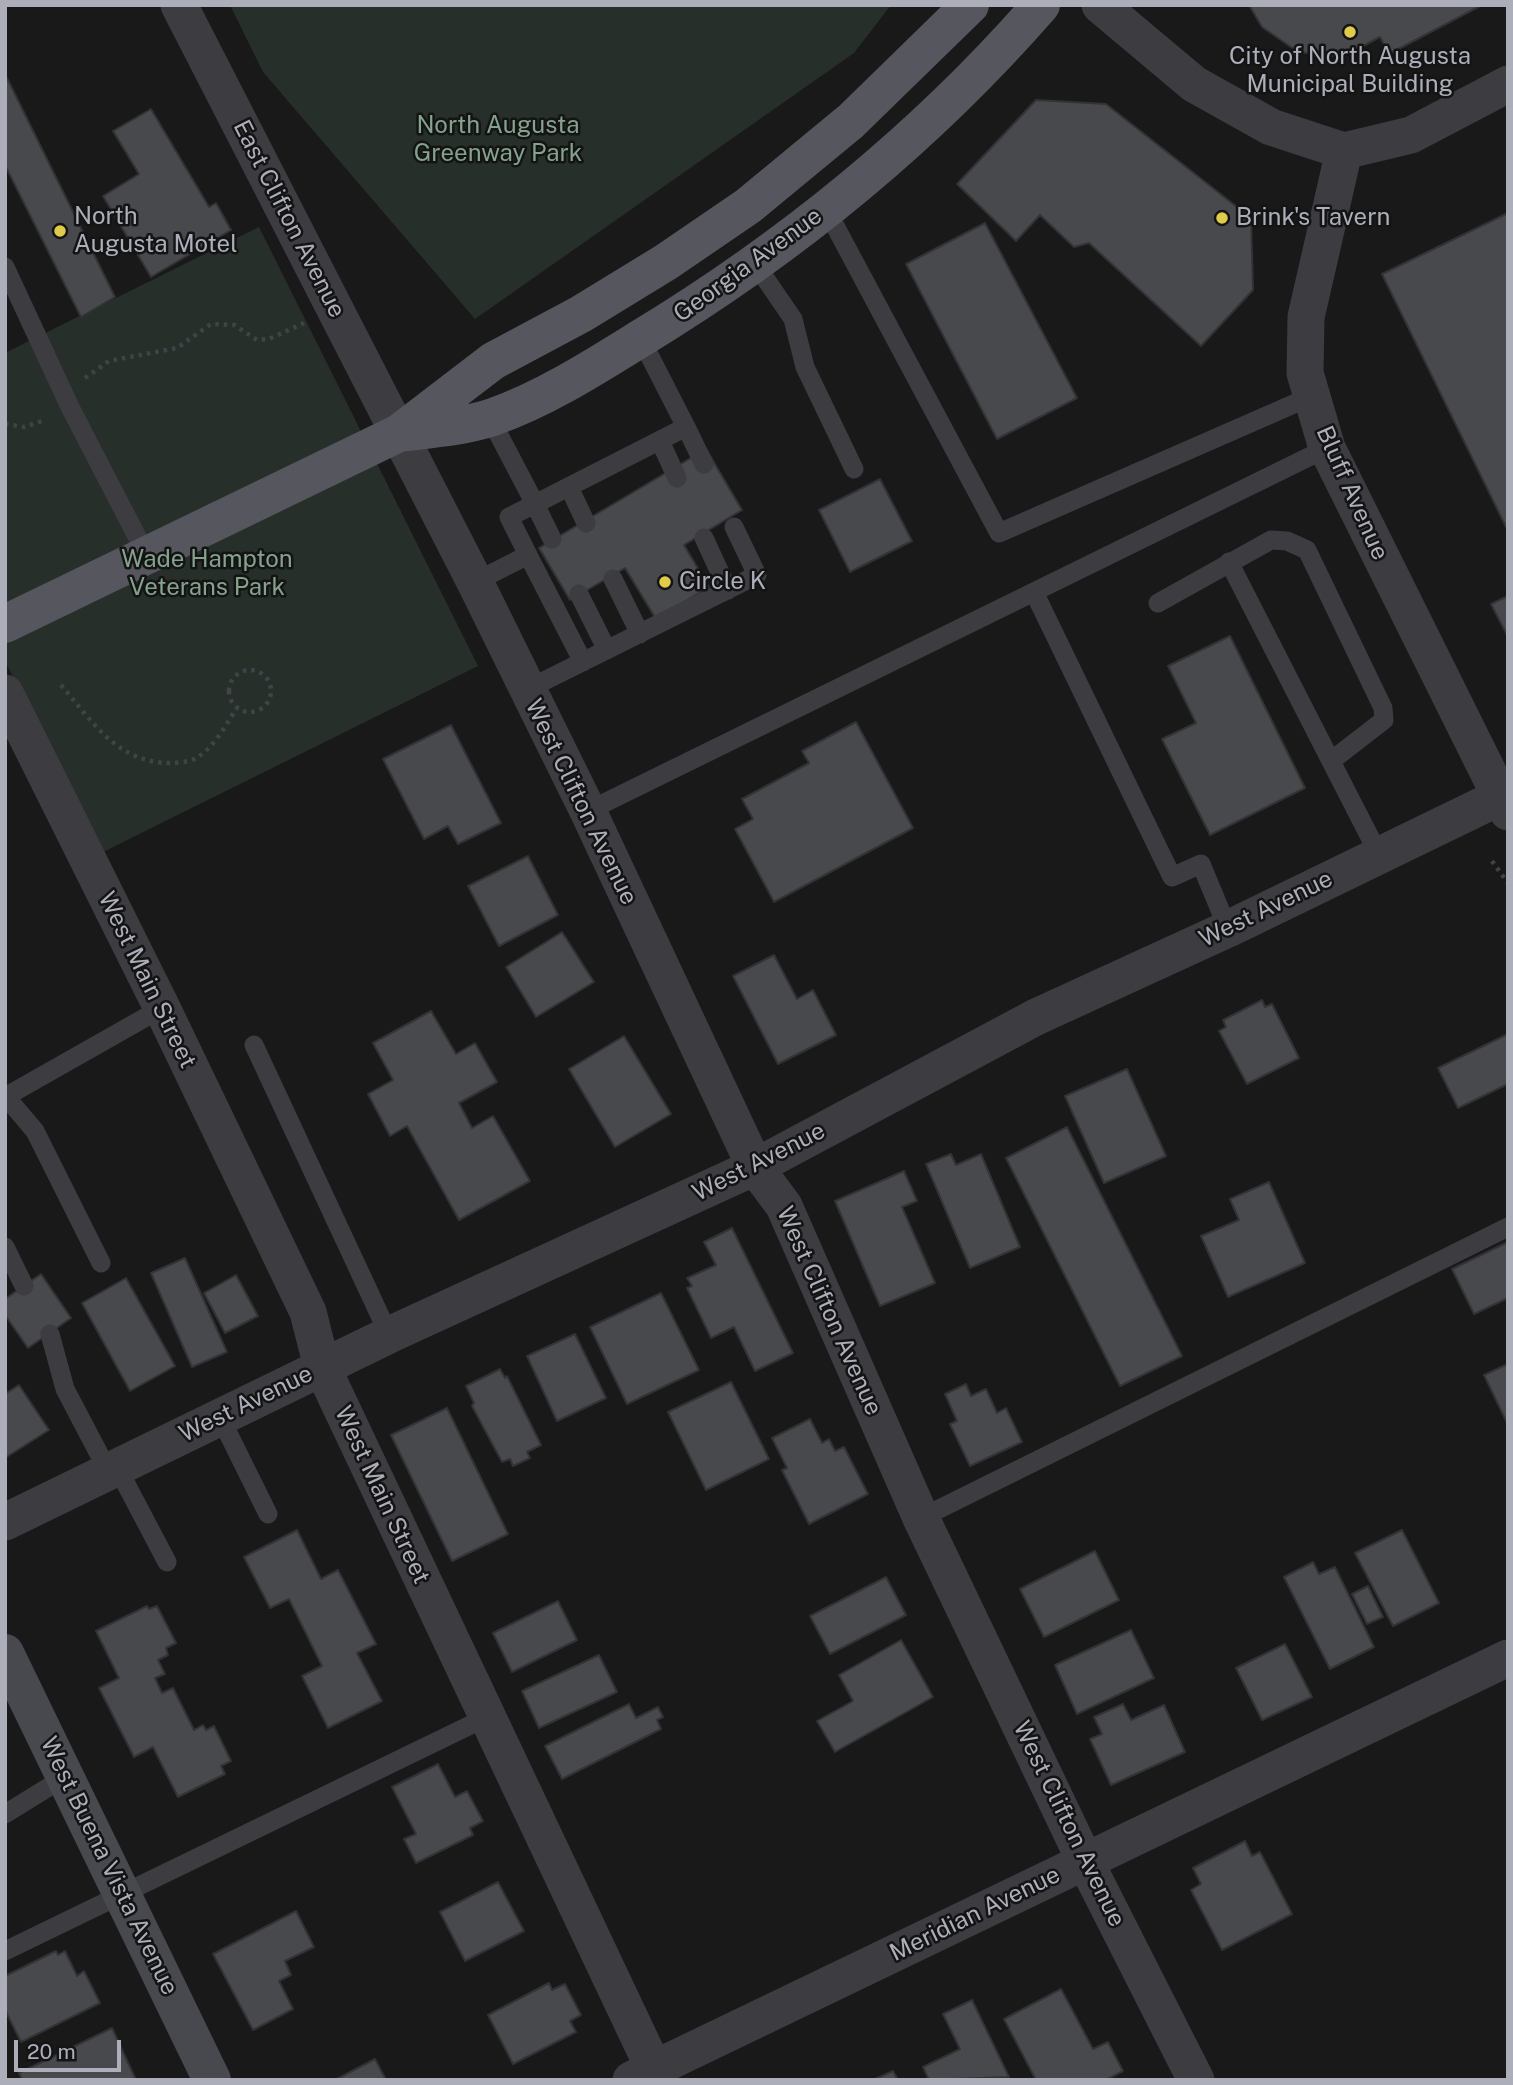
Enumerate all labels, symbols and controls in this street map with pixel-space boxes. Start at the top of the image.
marker: City of North Augusta Municipal Building [1342,24,1358,40]
place label: City of North Augusta Municipal Building [1229,43,1471,99]
park label: North Augusta Greenway Park [414,112,582,168]
street label: East Clifton Avenue [227,115,351,323]
street label: Georgia Avenue [668,202,828,328]
place label: North Augusta Motel [74,203,237,259]
place label: Brink's Tavern [1236,204,1390,232]
marker: Brink's Tavern [1214,210,1230,226]
marker: North Augusta Motel [52,223,68,239]
street label: Bluff Avenue [1310,422,1394,564]
park label: Wade Hampton Veterans Park [121,546,293,602]
place label: Circle K [679,568,766,596]
marker: Circle K [657,574,673,590]
street label: West Clifton Avenue [519,694,643,910]
street label: West Avenue [1195,864,1337,954]
street label: West Main Street [92,887,202,1073]
street label: West Avenue [688,1116,830,1208]
street label: West Clifton Avenue [770,1202,888,1420]
street label: West Avenue [175,1359,317,1449]
street label: West Main Street [328,1402,436,1588]
street label: West Clifton Avenue [1007,1716,1131,1932]
street label: West Buena Vista Avenue [34,1732,184,2000]
street label: Meridian Avenue [885,1860,1065,1968]
scale bar [18,2025,124,2070]
text: 20 m [27,2039,76,2064]

